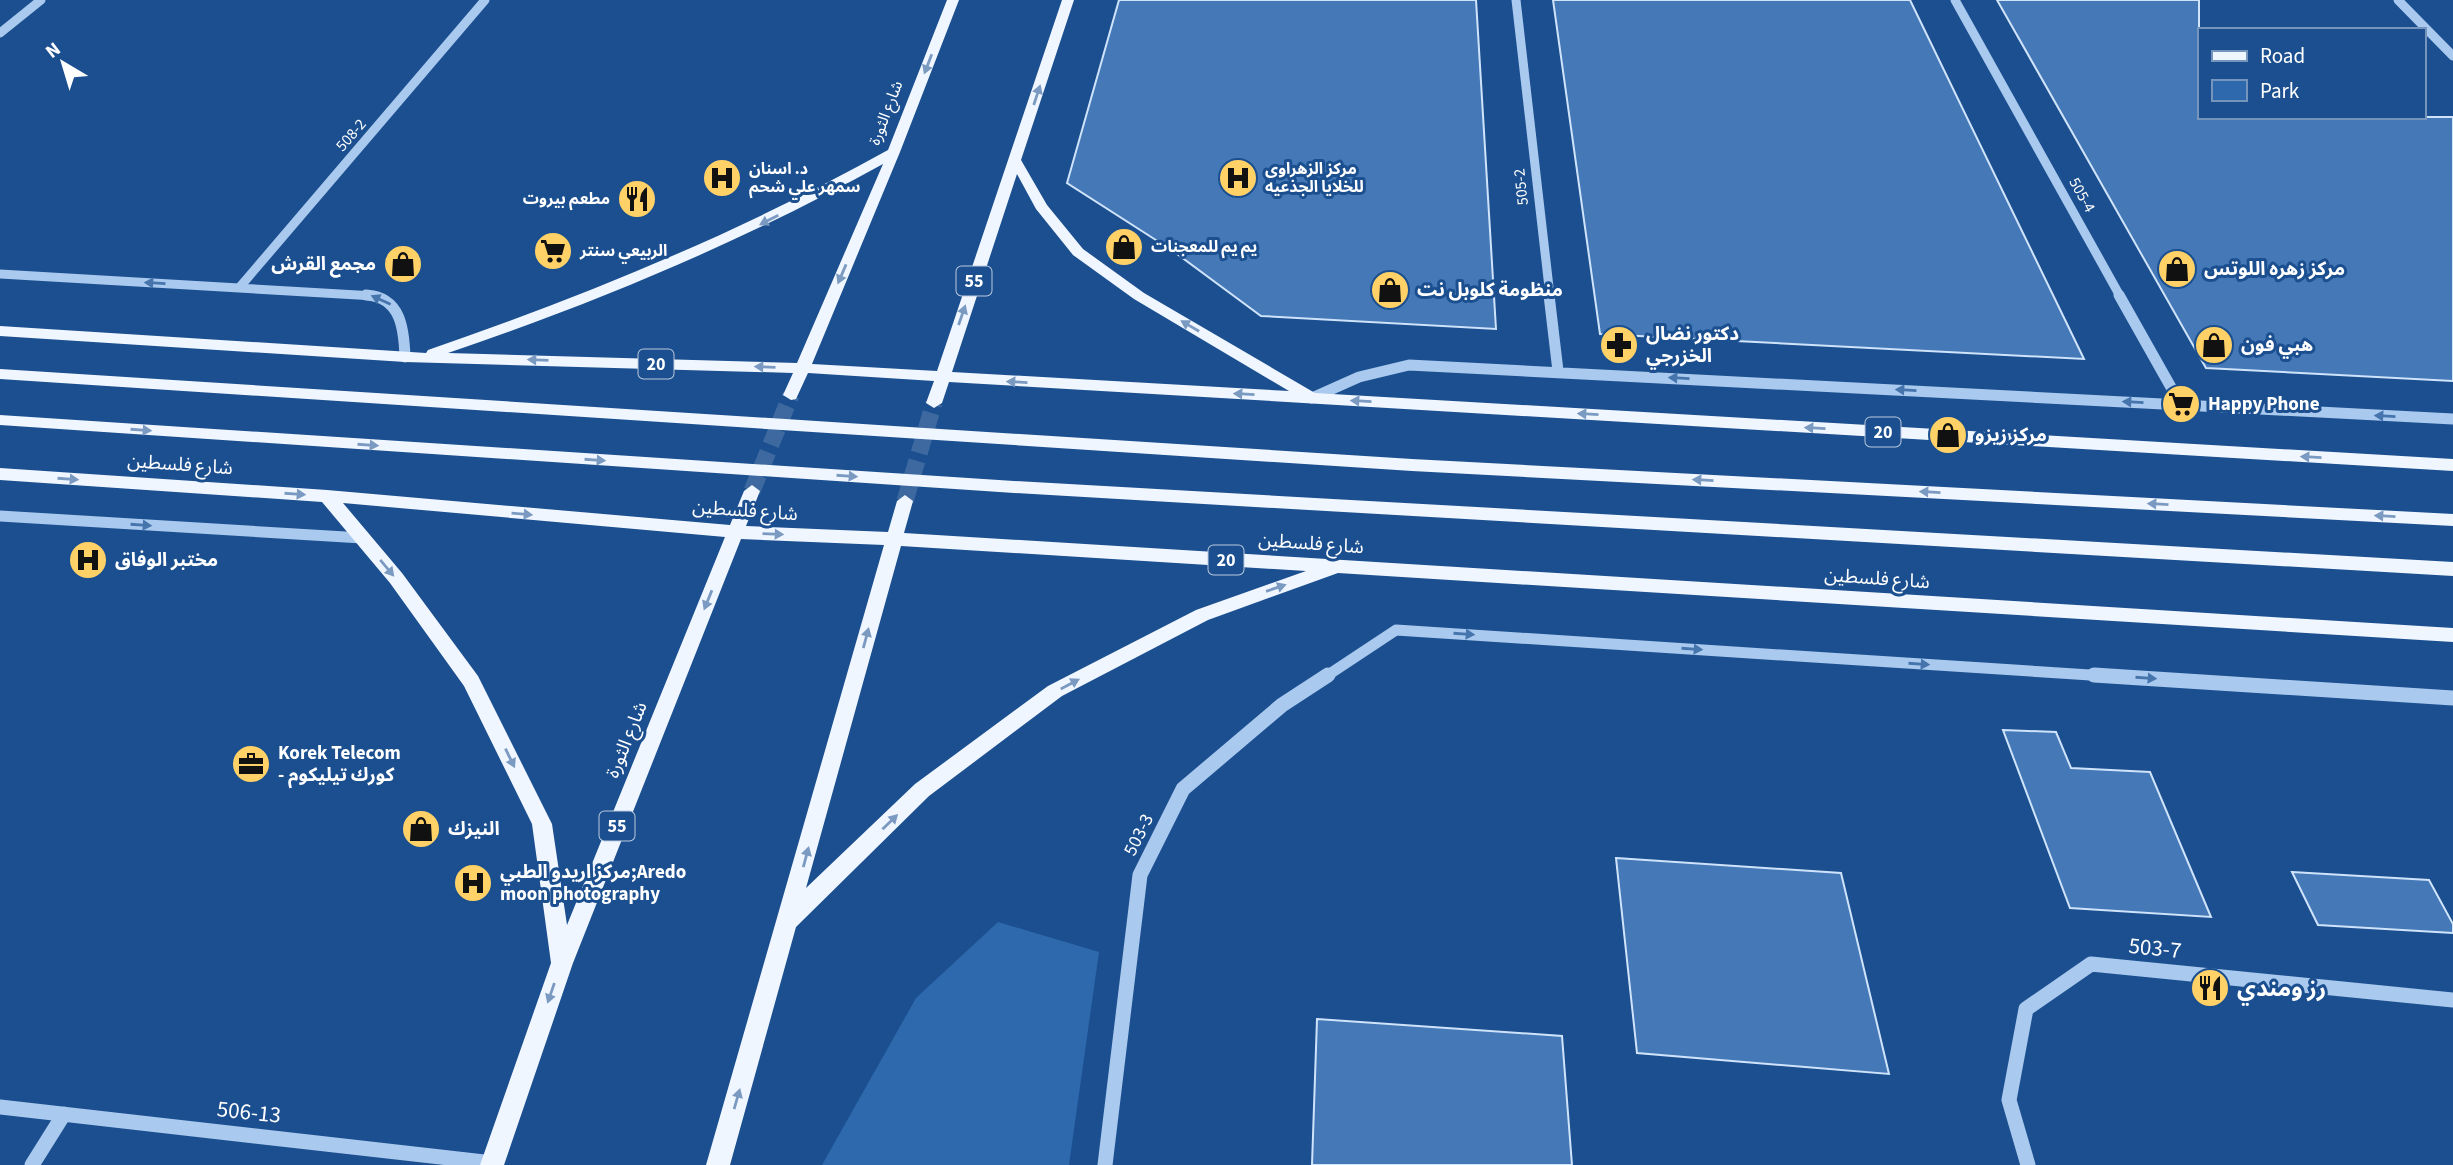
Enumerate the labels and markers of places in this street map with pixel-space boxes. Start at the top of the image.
hospital icon: د. اسنان سمهر علي شحم [701,157,743,199]
hospital icon: مركز الزهراوي للخلايا الجذعيه [1217,157,1259,199]
place label: د. اسنان سمهر علي شحم [749,158,860,200]
place label: مركز الزهراوي للخلايا الجذعيه [1265,158,1364,198]
restaurant icon: مطعم بيروت [616,178,658,220]
place label: مطعم بيروت [523,188,610,211]
shop icon: يم يم للمعجنات [1103,226,1145,268]
supermarket icon: الربيعي سنتر [532,230,574,272]
place label: يم يم للمعجنات [1151,236,1257,259]
place label: الربيعي سنتر [579,240,667,264]
shop icon: مجمع القرش [382,243,424,285]
shop icon: مركز زهره اللوتس [2156,248,2198,290]
place label: مجمع القرش [271,251,376,278]
place label: مركز زهره اللوتس [2204,256,2345,283]
shop icon: منظومة كلوبل نت [1369,269,1411,311]
place label: منظومة كلوبل نت [1417,277,1563,304]
place label: دكتور نضال الخزرجي [1646,321,1739,370]
pharmacy icon: دكتور نضال الخزرجي [1598,324,1640,366]
shop icon: هبي فون [2193,324,2235,366]
place label: هبي فون [2241,332,2313,359]
supermarket icon: Happy Phone [2160,383,2202,425]
place label: Happy Phone [2208,391,2320,418]
shop icon: مركز زيزو [1927,414,1969,456]
place label: مركز زيزو [1975,422,2047,449]
hospital icon: مختبر الوفاق [67,539,109,581]
place label: مختبر الوفاق [115,547,218,574]
place label: Korek Telecom - كورك تيليكوم [278,740,401,789]
office icon: Korek Telecom - كورك تيليكوم [230,743,272,785]
shop icon: النيزك [400,808,442,850]
place label: النيزك [448,816,500,843]
place label: مركز اريدو الطبي;Aredo moon photography [500,859,686,908]
hospital icon: مركز اريدو الطبي;Aredo moon photography [452,862,494,904]
restaurant icon: رز ومندي [2189,967,2231,1009]
place label: رز ومندي [2237,972,2326,1006]

